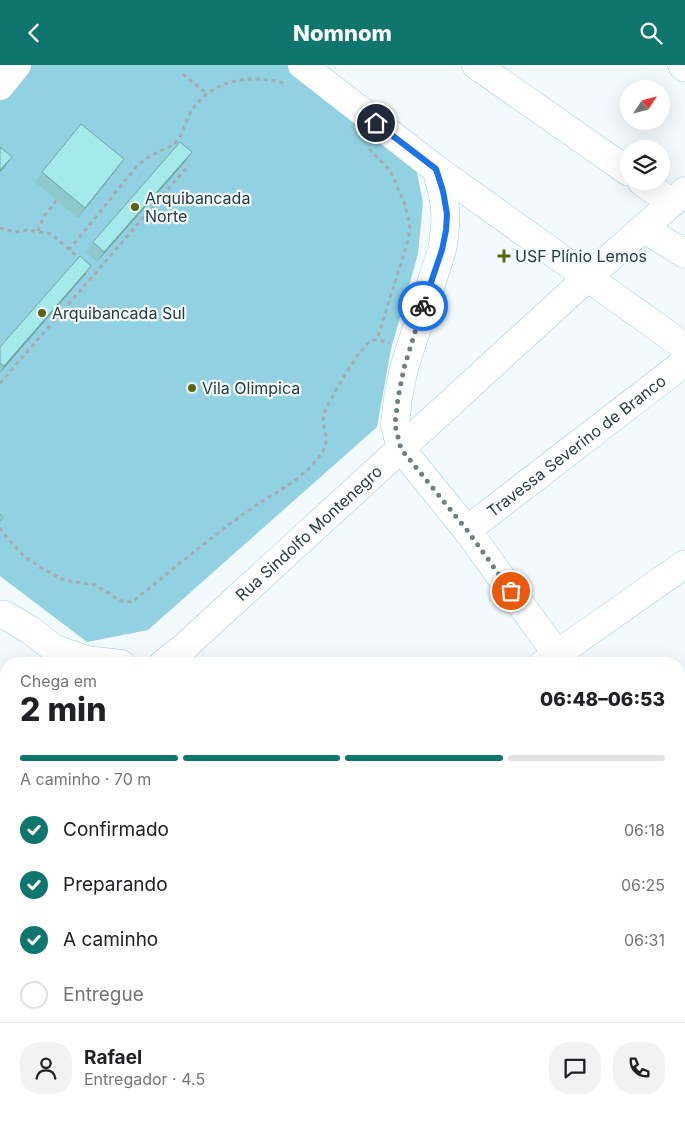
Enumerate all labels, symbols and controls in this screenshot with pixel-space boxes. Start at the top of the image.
icon: back [20,19,48,47]
icon: search [637,19,665,47]
text: Nomnom [293,20,392,46]
north arrow [620,80,670,130]
map controls [620,80,670,190]
pin [355,102,397,144]
icon: home [362,109,390,137]
button: layers [620,140,670,190]
place label: Arquibancada Norte [145,188,250,226]
marker: Arquibancada Norte [129,201,141,213]
place label: USF Plínio Lemos [515,246,647,266]
marker: USF Plínio Lemos [497,249,511,263]
courier [398,281,448,331]
icon: bike [409,292,437,320]
place label: Arquibancada Sul [52,303,185,323]
marker: Arquibancada Sul [36,307,48,319]
street label: Travessa Severino de Branco [483,370,670,521]
place label: Vila Olimpica [202,378,300,398]
marker: Vila Olimpica [186,382,198,394]
street label: Rua Sindolfo Montenegro [231,461,386,605]
pin [490,570,532,612]
icon: bag [497,577,525,605]
text: Chega em [20,671,97,691]
text: 06:48–06:53 [540,688,665,711]
text: 2 min [20,690,106,729]
text: A caminho · 70 m [20,769,151,789]
icon: check [20,816,48,844]
text: Confirmado [63,818,169,841]
text: 06:18 [624,820,665,840]
icon: check [20,871,48,899]
text: Preparando [63,873,168,896]
text: 06:25 [621,875,665,895]
icon: check [20,926,48,954]
text: A caminho [63,928,158,951]
text: 06:31 [624,930,665,950]
text: Entregue [63,983,144,1006]
button: person [20,1042,72,1094]
button: chat [549,1042,601,1094]
button: phone [613,1042,665,1094]
text: Rafael [84,1046,142,1069]
text: Entregador · 4.5 [84,1069,205,1089]

